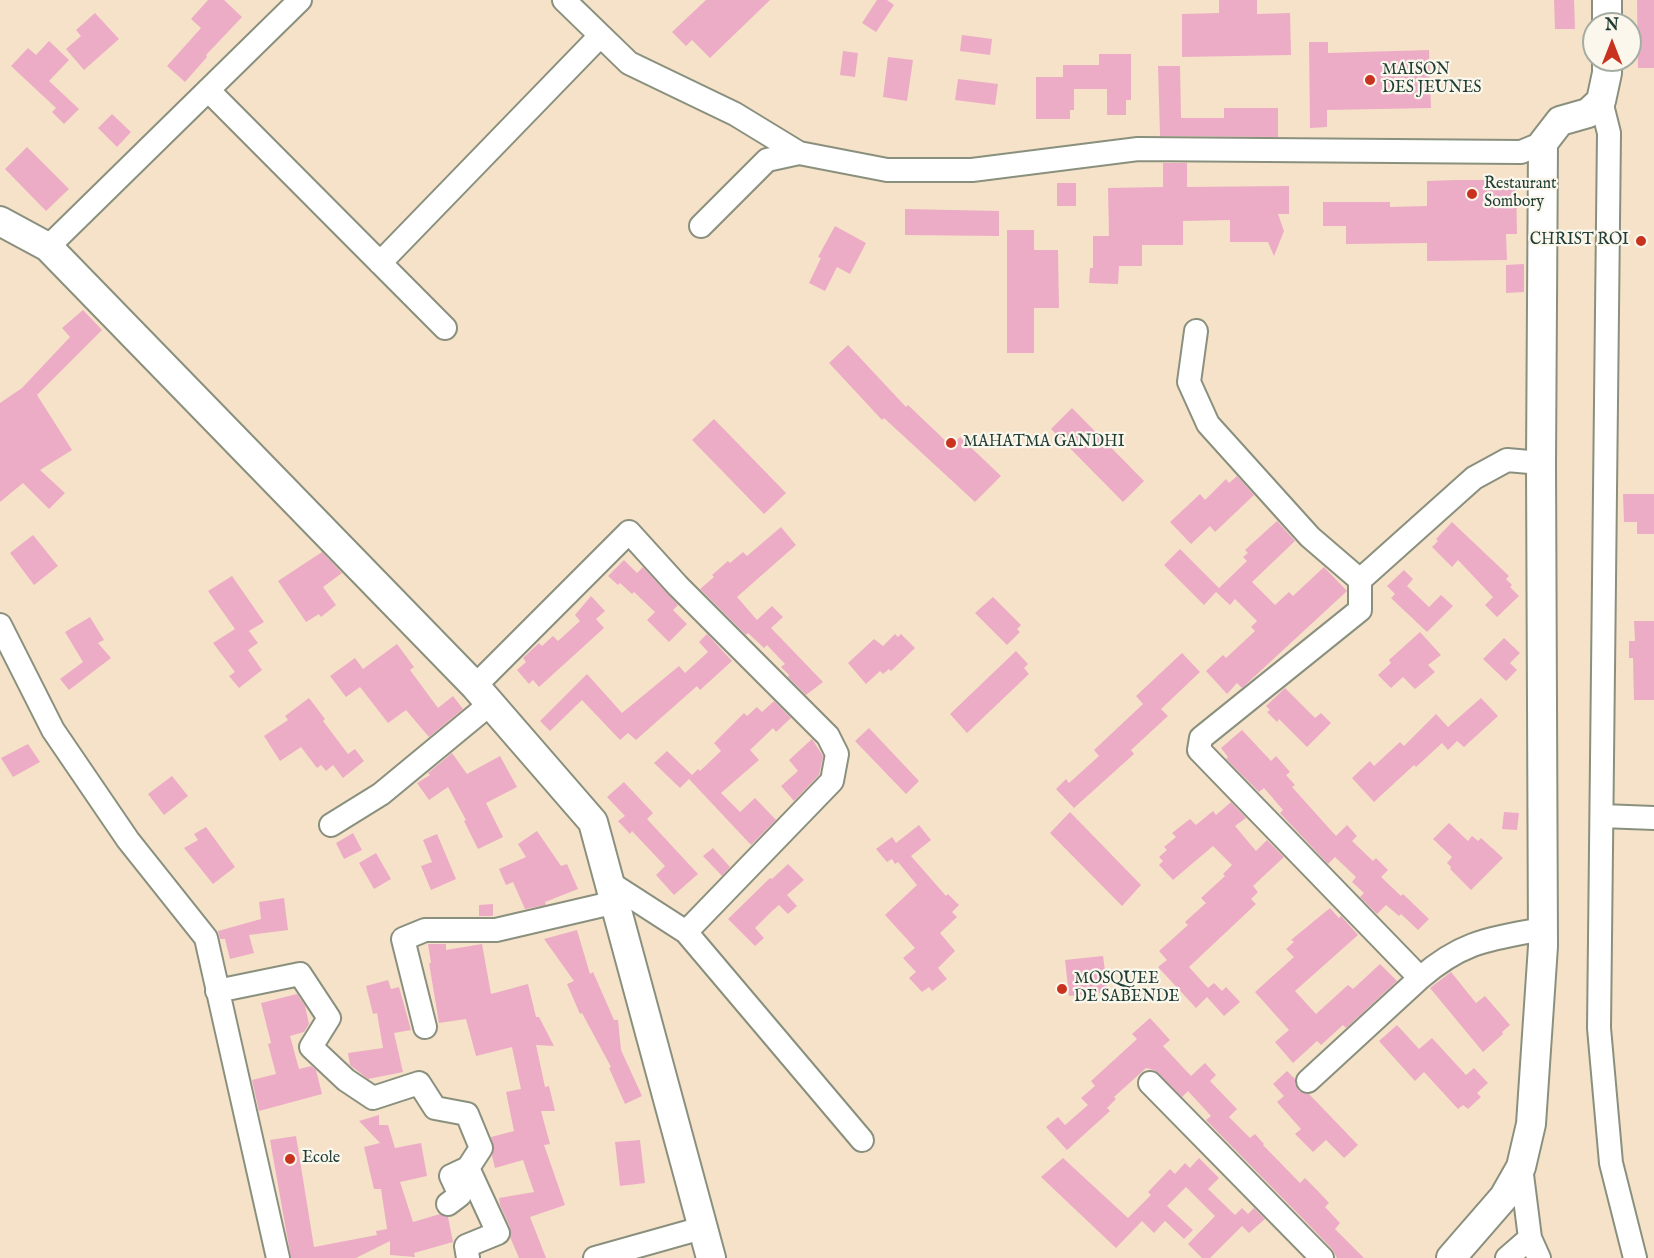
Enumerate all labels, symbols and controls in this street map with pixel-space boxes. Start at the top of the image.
north arrow [1582,12,1642,72]
text: N [1605,16,1619,36]
place label: MAISON DES JEUNES [1382,61,1482,99]
marker: MAISON DES JEUNES [1363,73,1377,87]
place label: Restaurant Sombory [1484,175,1557,213]
marker: Restaurant Sombory [1465,187,1479,201]
place label: CHRIST ROI [1530,231,1629,251]
marker: CHRIST ROI [1634,234,1648,248]
place label: MAHATMA GANDHI [963,433,1125,453]
marker: MAHATMA GANDHI [944,436,958,450]
place label: MOSQUEE DE SABENDE [1074,970,1180,1008]
marker: MOSQUEE DE SABENDE [1055,982,1069,996]
place label: Ecole [302,1149,340,1169]
marker: Ecole [283,1152,297,1166]

